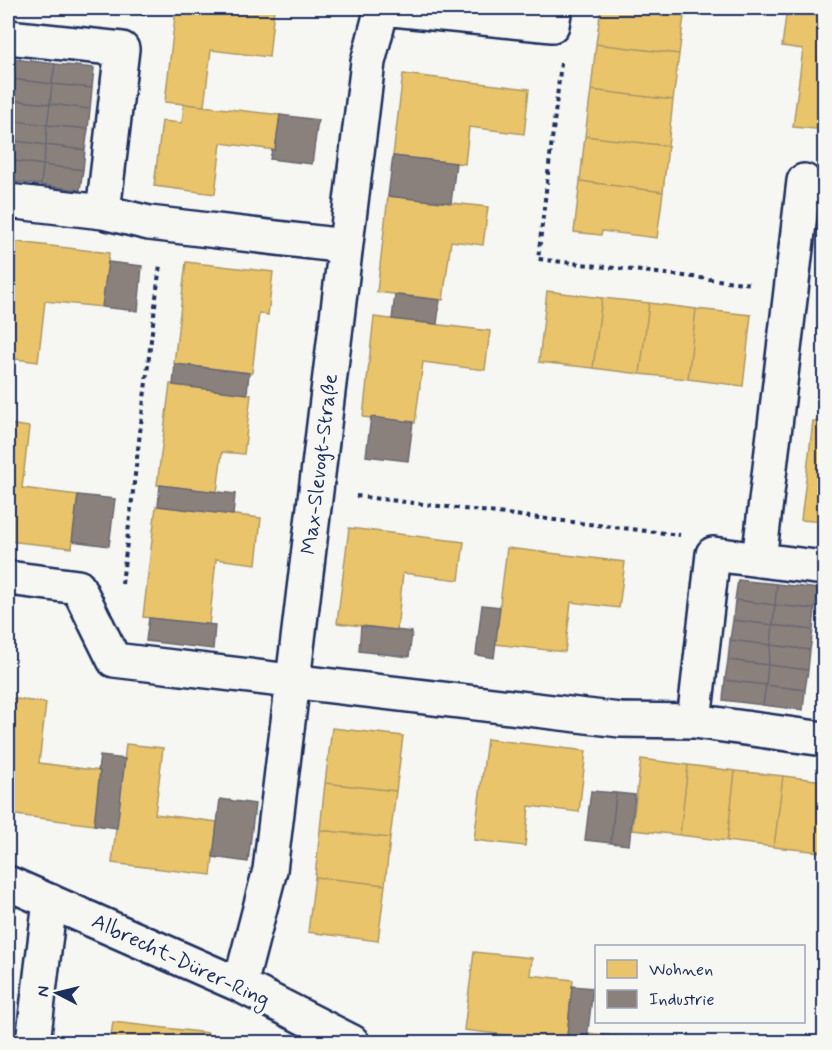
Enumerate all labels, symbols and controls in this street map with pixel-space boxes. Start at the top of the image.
street label: Max-Slevogt-Straße [295,372,345,556]
street label: Albrecht-Dürer-Ring [87,907,274,1015]
legend [595,945,805,1023]
text: Wohnen [649,958,713,982]
north arrow [27,963,87,1023]
text: N [33,985,55,998]
text: Industrie [649,988,715,1012]

